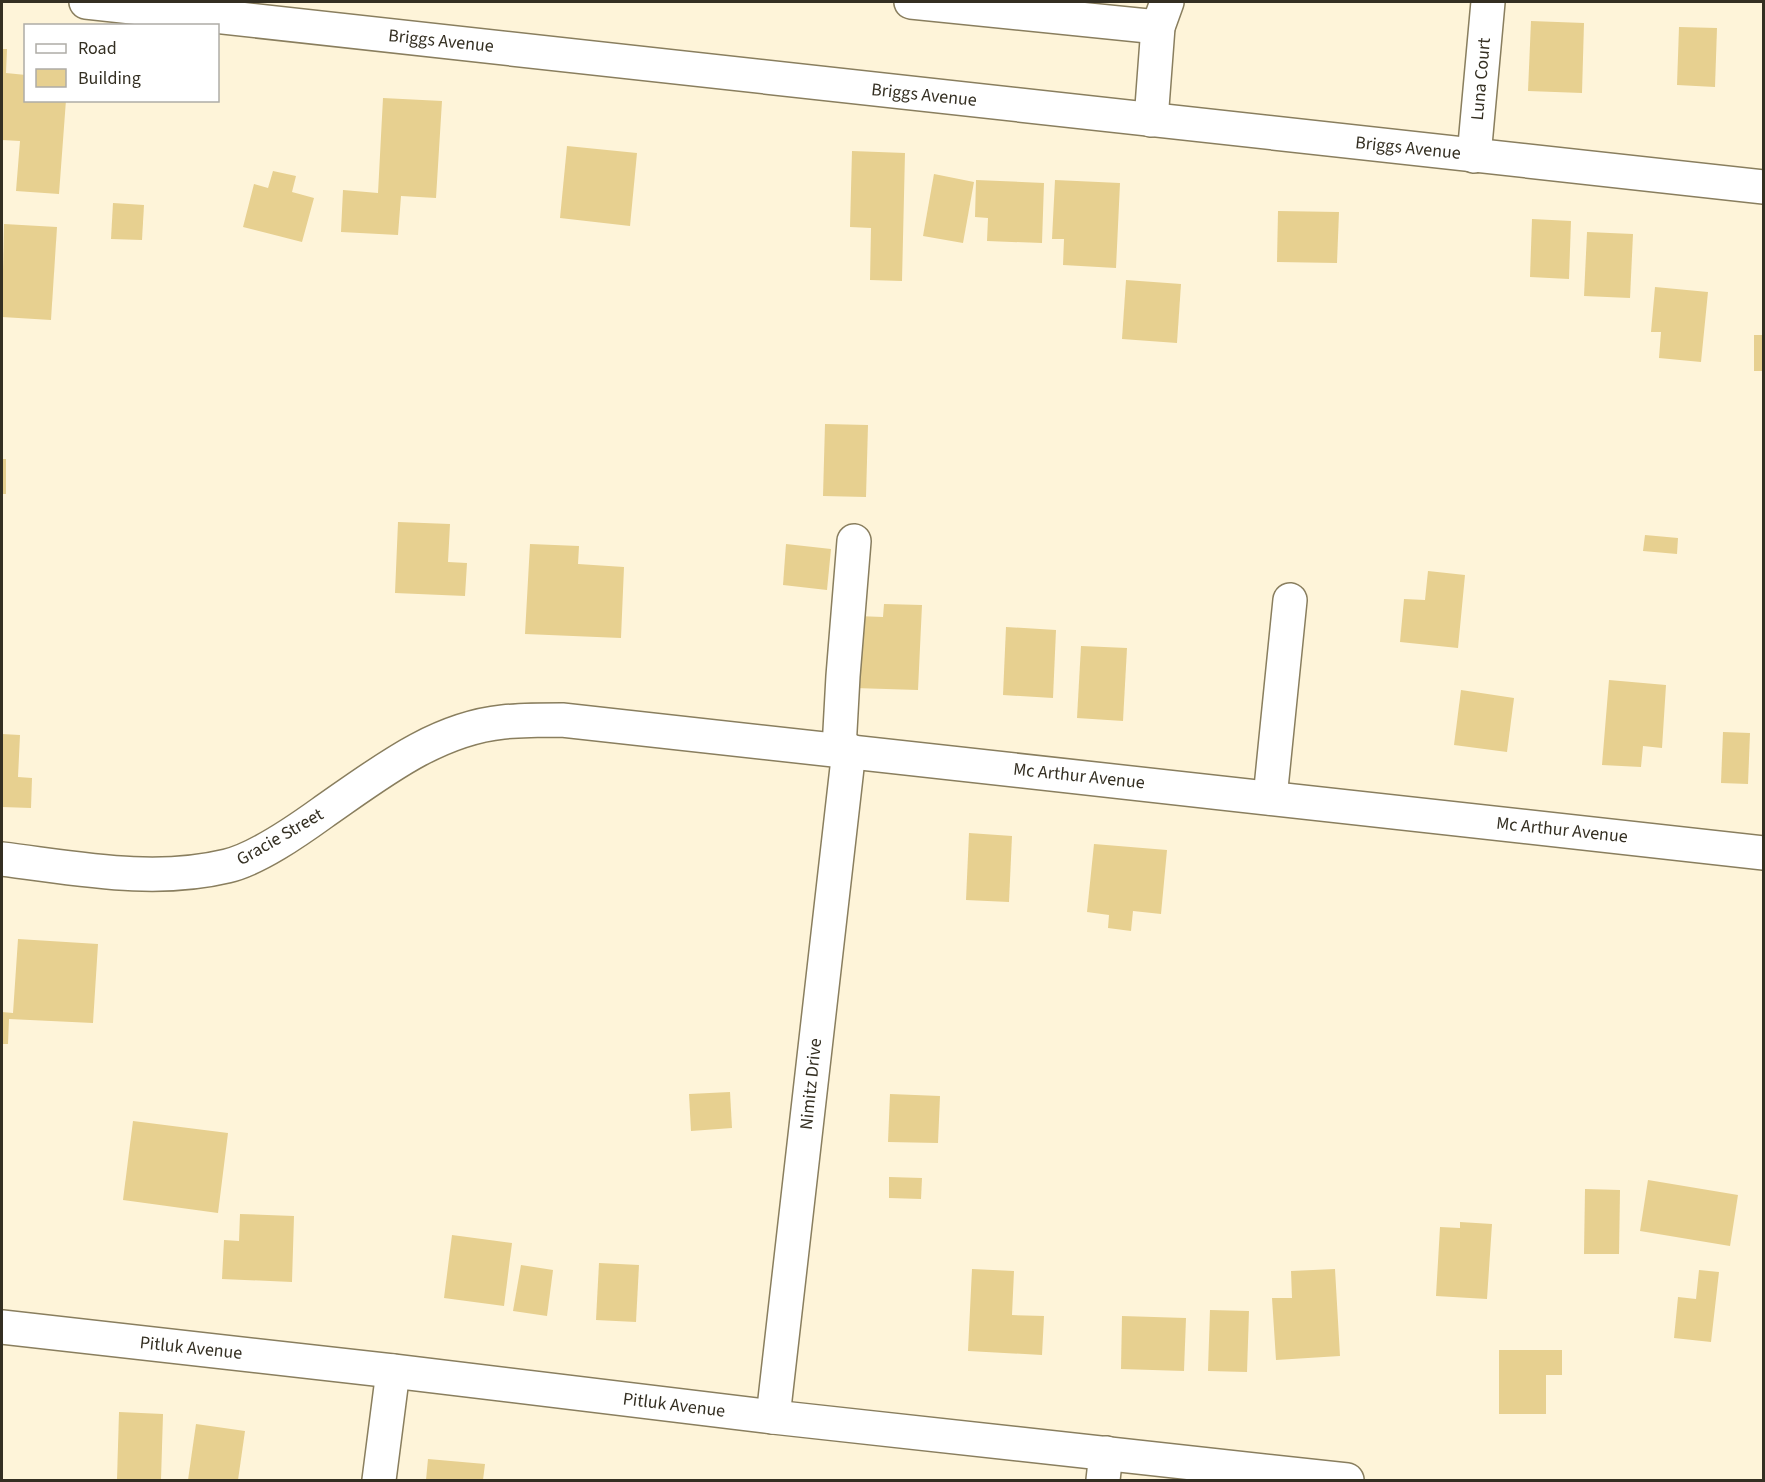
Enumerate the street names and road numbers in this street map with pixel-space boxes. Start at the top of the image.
street label: Briggs Avenue [387,23,495,59]
street label: Luna Court [1465,37,1497,121]
street label: Briggs Avenue [870,77,978,113]
street label: Briggs Avenue [1354,130,1462,166]
street label: Mc Arthur Avenue [1012,757,1146,795]
street label: Gracie Street [232,802,328,872]
street label: Mc Arthur Avenue [1495,811,1629,849]
street label: Nimitz Drive [794,1037,828,1131]
street label: Pitluk Avenue [138,1330,244,1366]
street label: Pitluk Avenue [621,1386,727,1424]

